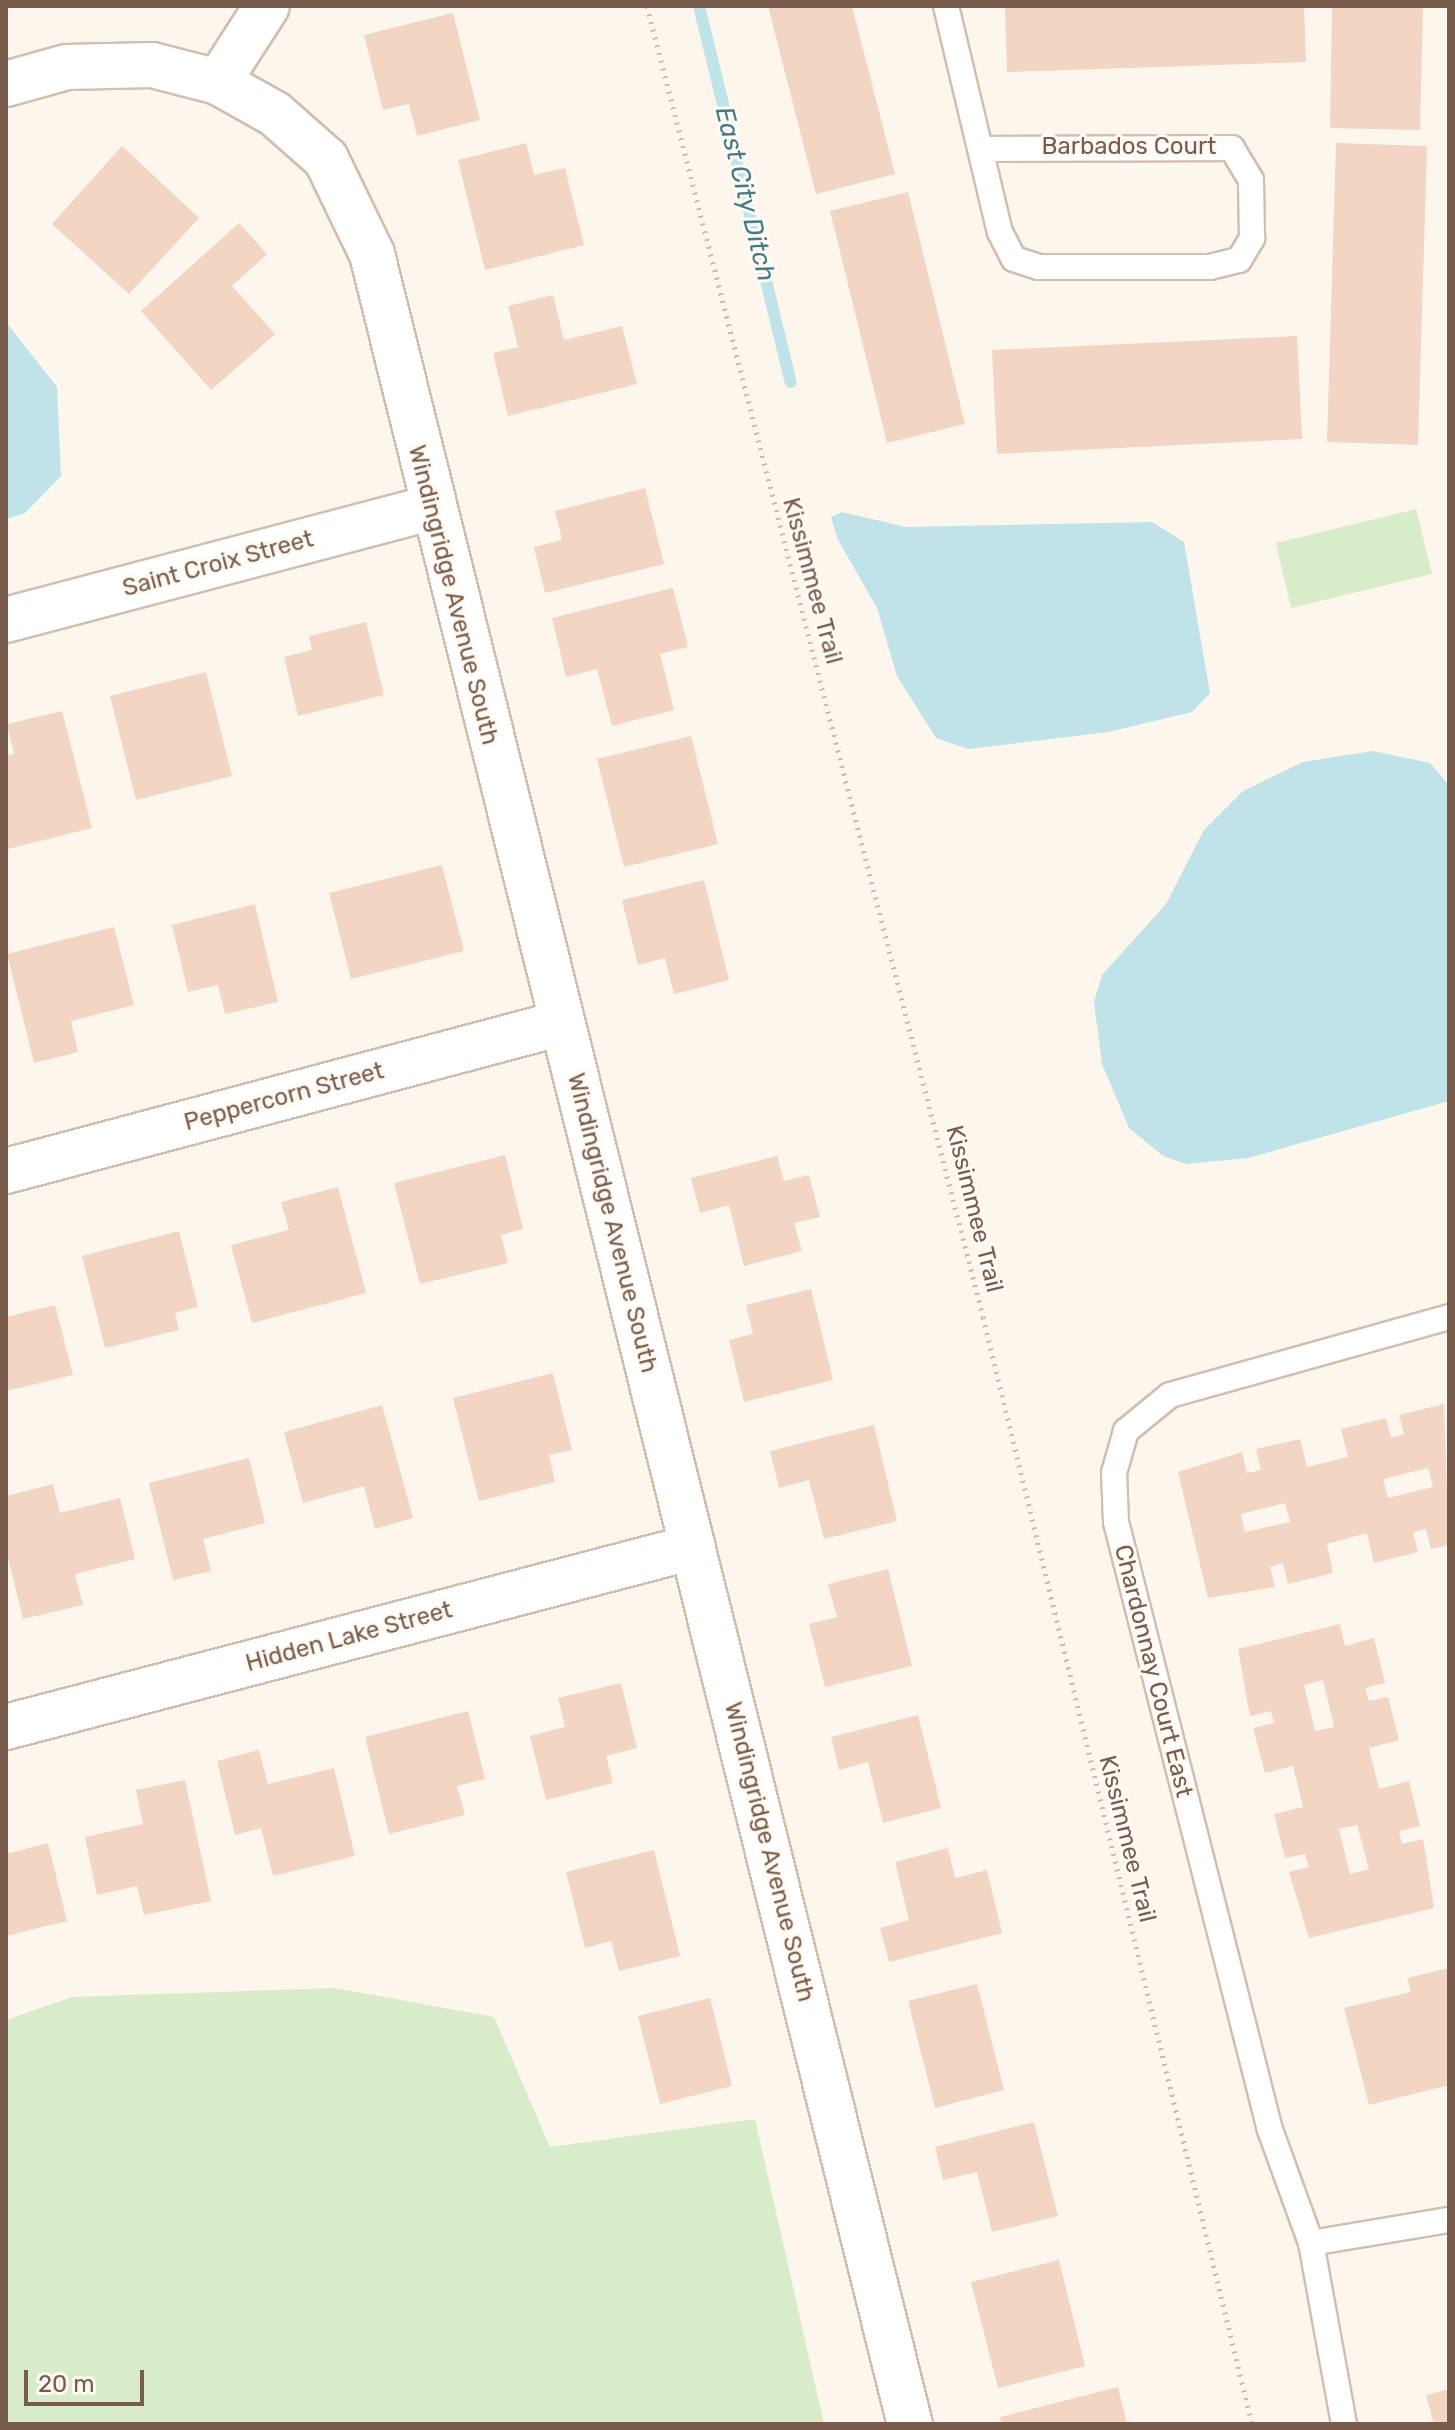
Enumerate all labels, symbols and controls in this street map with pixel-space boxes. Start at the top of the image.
water label: East City Ditch [708,103,782,285]
street label: Barbados Court [1042,133,1216,161]
street label: Windingridge Avenue South [402,442,504,748]
street label: Kissimmee Trail [776,494,848,668]
street label: Saint Croix Street [119,525,317,603]
street label: Peppercorn Street [181,1056,387,1138]
street label: Windingridge Avenue South [561,1070,663,1376]
street label: Kissimmee Trail [939,1122,1009,1296]
street label: Chardonnay Court East [1108,1541,1198,1801]
street label: Hidden Lake Street [243,1596,455,1678]
street label: Windingridge Avenue South [718,1699,820,2005]
street label: Kissimmee Trail [1092,1752,1162,1926]
scale bar [28,2354,148,2404]
text: 20 m [38,2370,95,2398]

